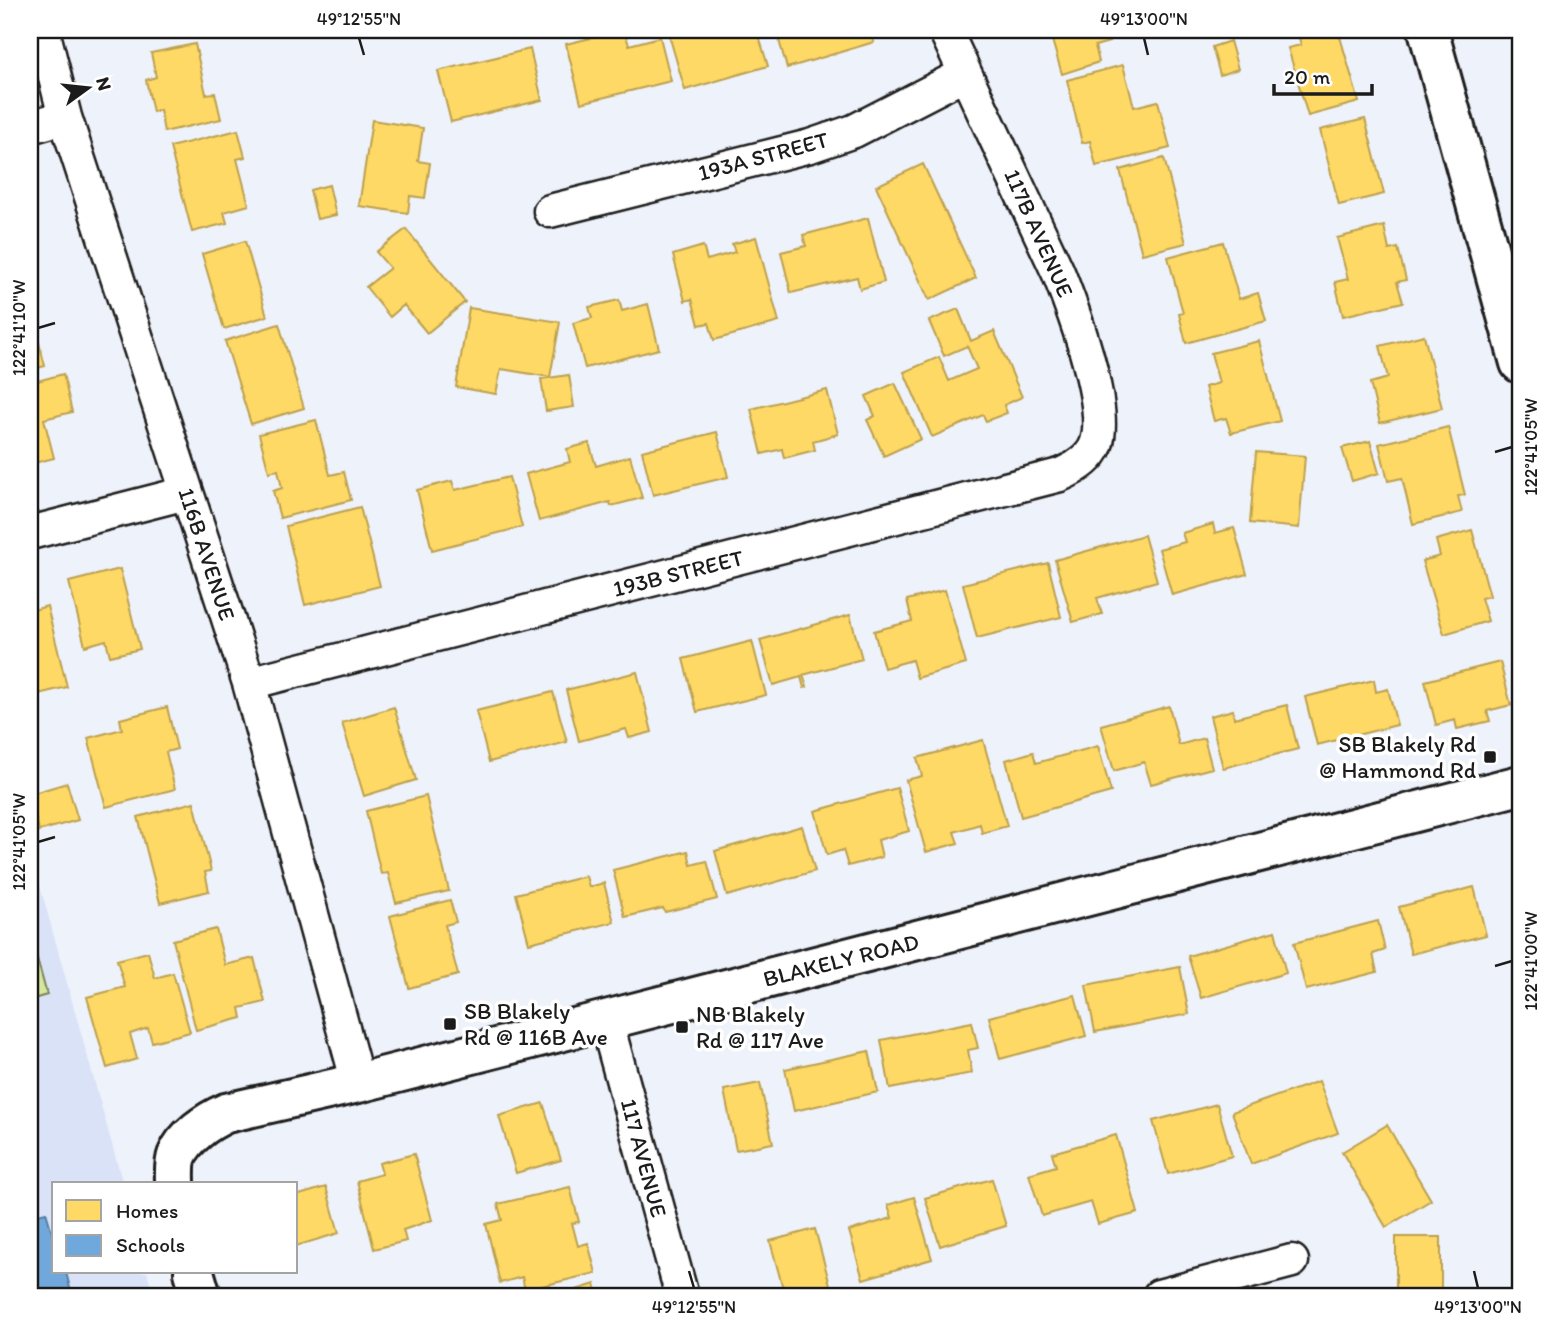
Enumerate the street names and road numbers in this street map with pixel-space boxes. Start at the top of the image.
street label: 193A STREET [695,125,831,187]
street label: 117B AVENUE [998,165,1080,301]
street label: 116B AVENUE [172,484,242,624]
street label: 193B STREET [610,543,746,603]
street label: BLAKELY ROAD [760,927,922,993]
street label: 117 AVENUE [615,1096,673,1220]

